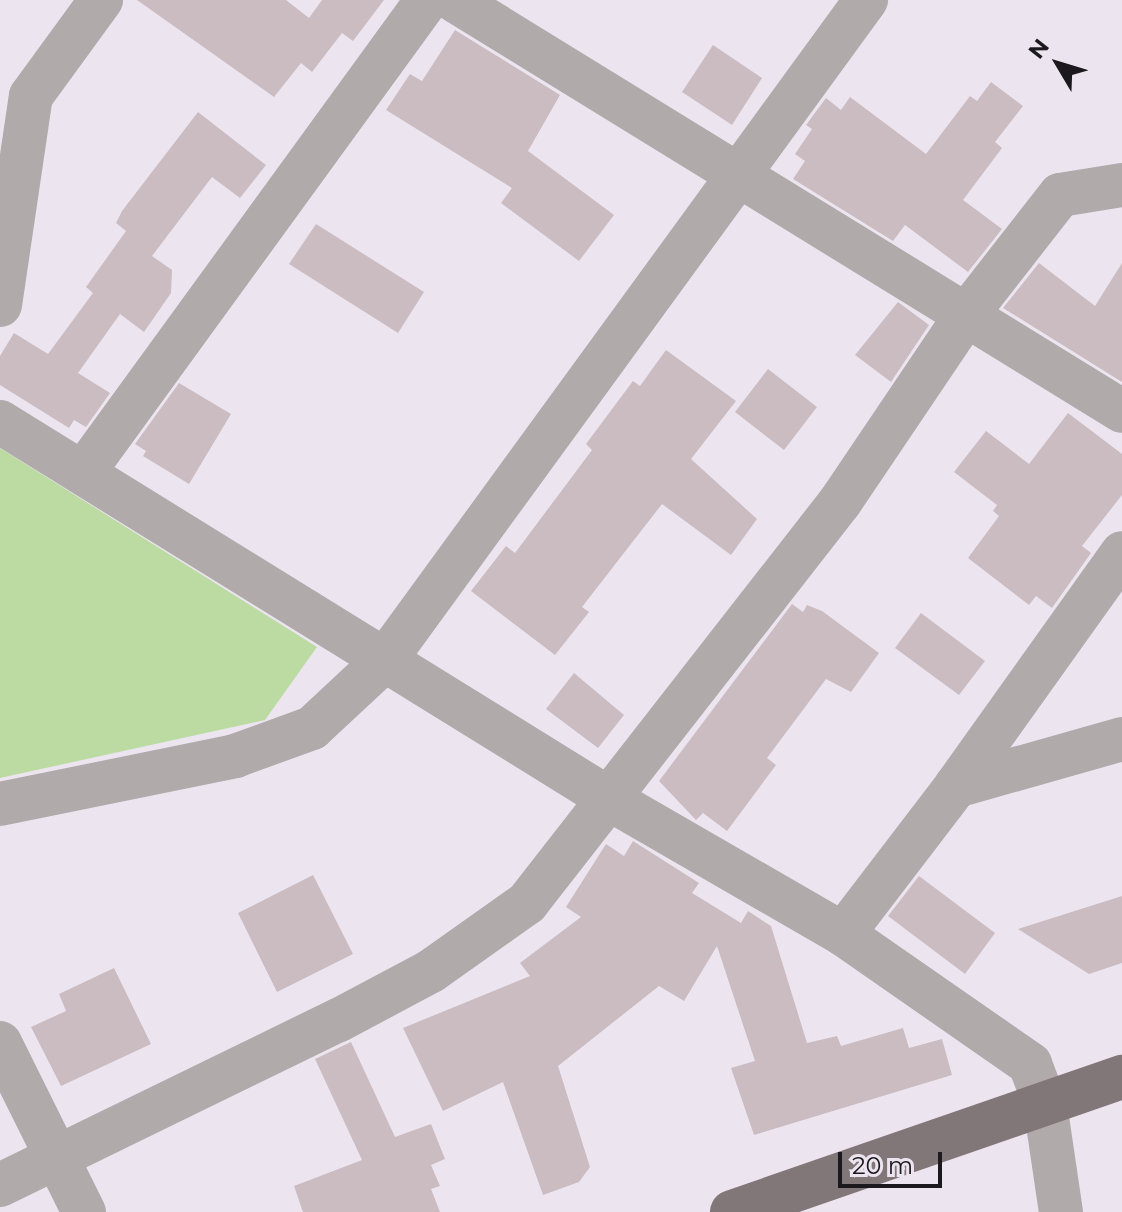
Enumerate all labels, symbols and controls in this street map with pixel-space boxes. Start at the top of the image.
north arrow [1018,24,1098,104]
text: N [1023,34,1055,64]
scale bar [842,1136,946,1186]
text: 20 m [852,1151,913,1180]

